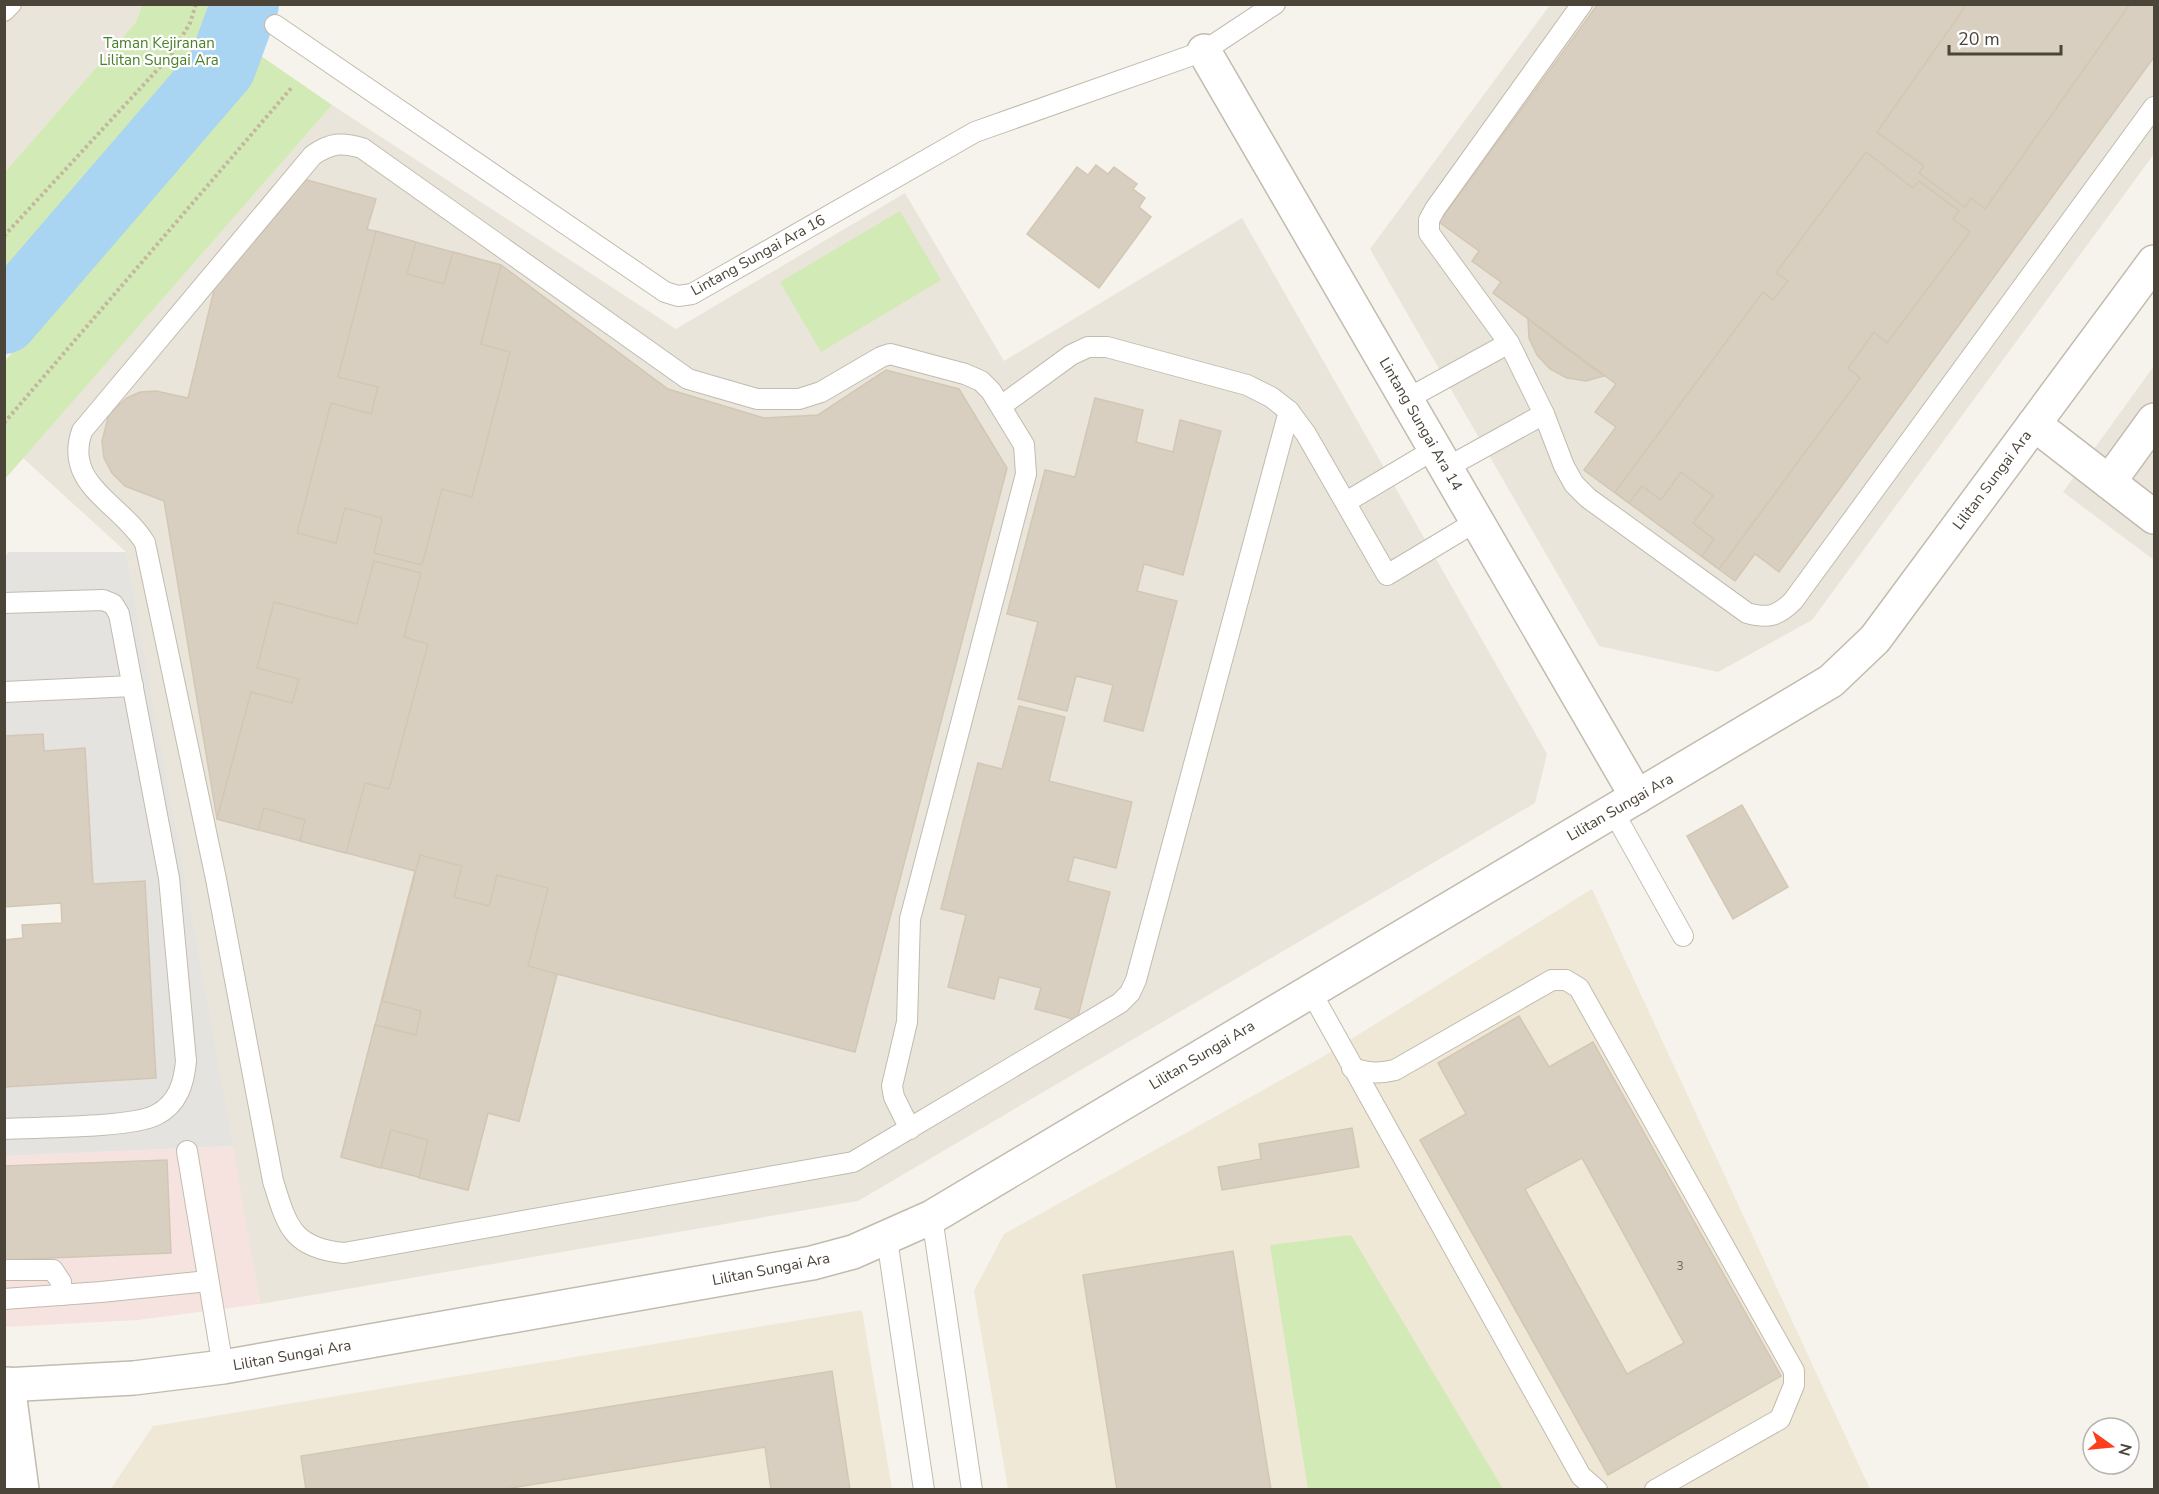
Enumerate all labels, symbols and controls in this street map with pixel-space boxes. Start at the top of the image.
scale bar [1949,18,2062,56]
text: 20 m [1958,27,2000,51]
park label: Taman Kejiranan Lilitan Sungai Ara [99,33,219,70]
street label: Lintang Sungai Ara 16 [687,210,829,300]
street label: Lintang Sungai Ara 14 [1375,354,1467,494]
street label: Lilitan Sungai Ara [1948,426,2036,534]
street label: Lilitan Sungai Ara [1563,768,1677,846]
street label: Lilitan Sungai Ara [1146,1016,1258,1094]
street label: Lilitan Sungai Ara [710,1248,832,1290]
house number: 3 [1676,1258,1684,1274]
street label: Lilitan Sungai Ara [231,1335,353,1375]
north arrow [2081,1416,2141,1476]
text: N [2112,1441,2137,1458]

